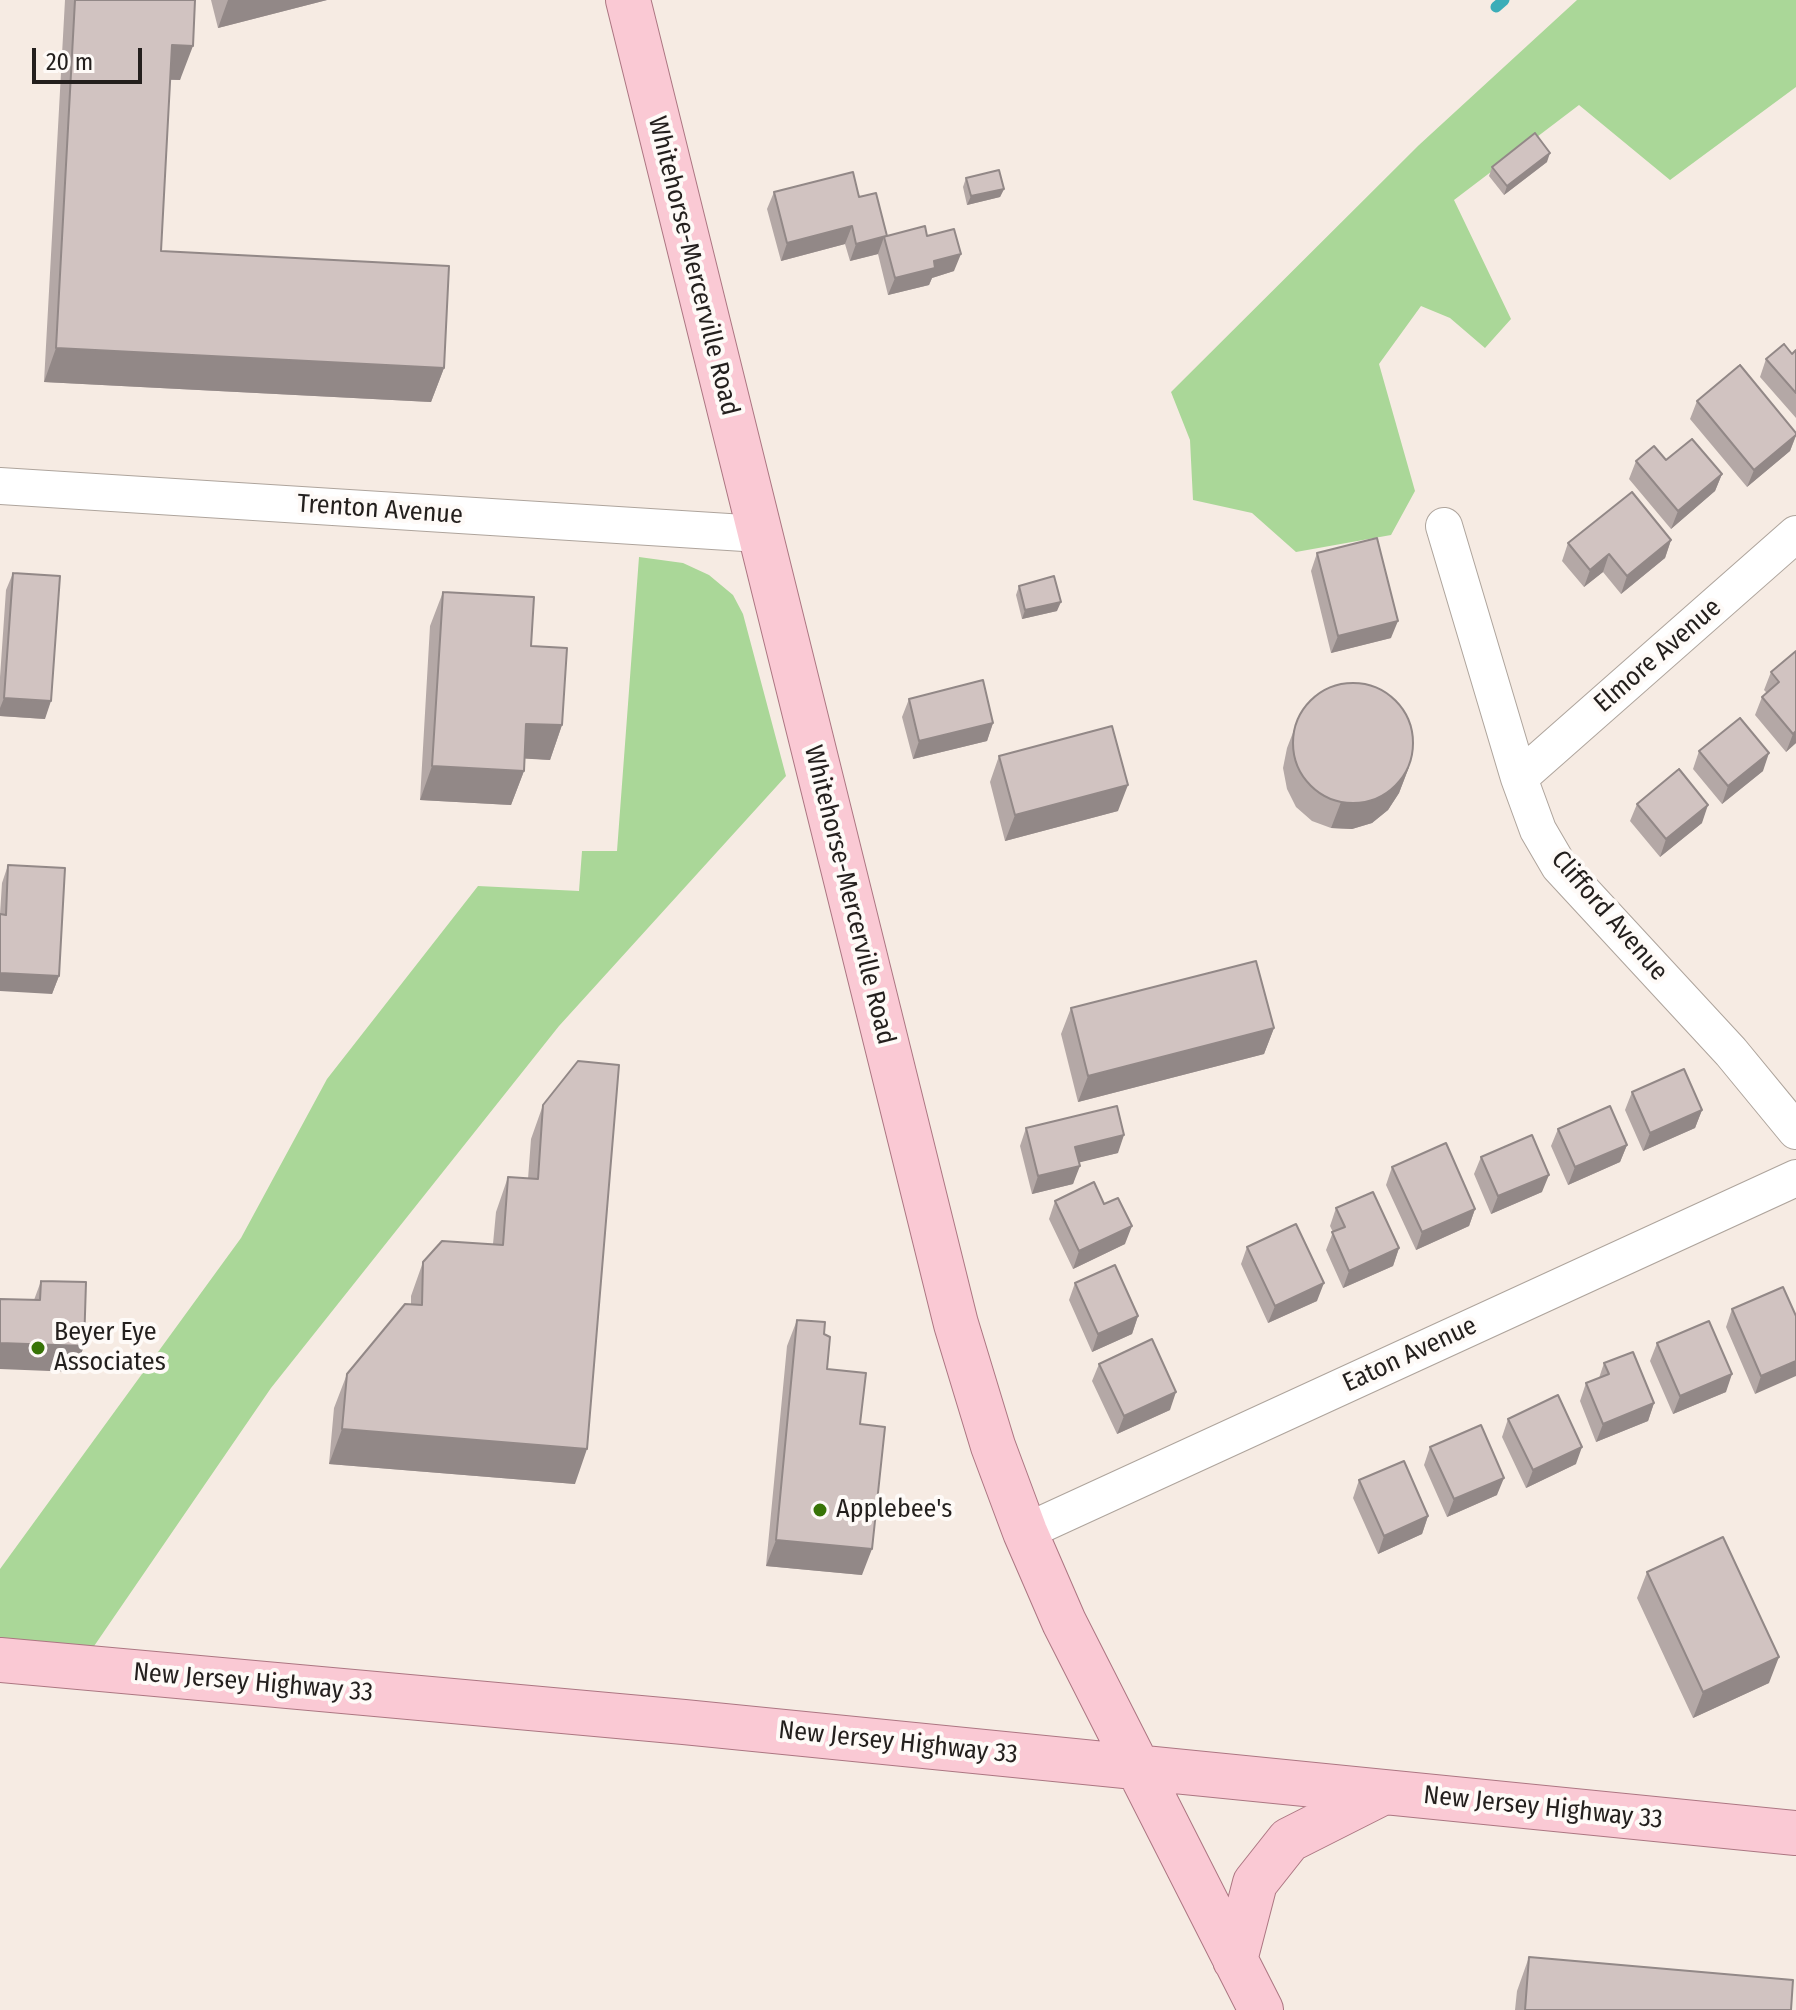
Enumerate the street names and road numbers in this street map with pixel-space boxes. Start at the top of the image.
street label: Whitehorse-Mercerville Road [641,113,745,419]
street label: Trenton Avenue [296,489,464,531]
street label: Elmore Avenue [1588,592,1728,720]
street label: Whitehorse-Mercerville Road [797,742,901,1048]
street label: Clifford Avenue [1544,845,1674,987]
street label: Eaton Avenue [1338,1310,1482,1400]
street label: New Jersey Highway 33 [132,1657,374,1709]
street label: New Jersey Highway 33 [777,1715,1019,1771]
street label: New Jersey Highway 33 [1422,1780,1664,1836]

